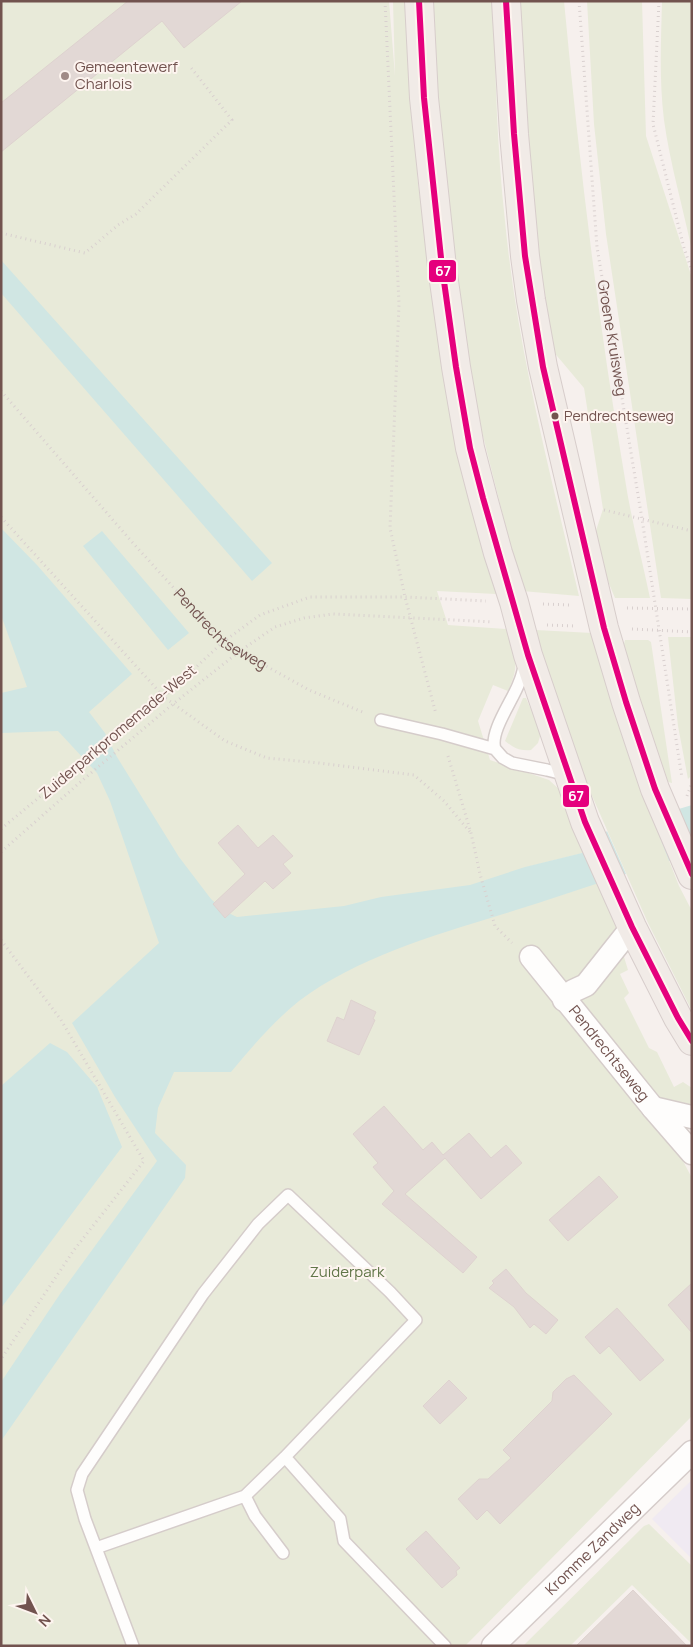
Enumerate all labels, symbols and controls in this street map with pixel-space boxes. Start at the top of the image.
place label: Gemeentewerf Charlois [75,56,179,94]
marker: Gemeentewerf Charlois [59,70,71,82]
line badge: 67 [428,259,457,283]
text: 67 [435,261,451,280]
street label: Groene Kruisweg [593,279,632,398]
place label: Pendrechtseweg [564,406,674,425]
marker: Pendrechtseweg [550,411,560,421]
street label: Pendrechtseweg [169,584,271,675]
street label: Zuiderparkpromemade-West [35,660,201,804]
line badge: 67 [562,784,590,808]
text: 67 [568,786,584,805]
street label: Pendrechtseweg [564,1001,655,1106]
park label: Zuiderpark [310,1261,385,1282]
street label: Kromme Zandweg [540,1498,644,1600]
north arrow [10,1587,60,1637]
text: N [35,1611,55,1631]

